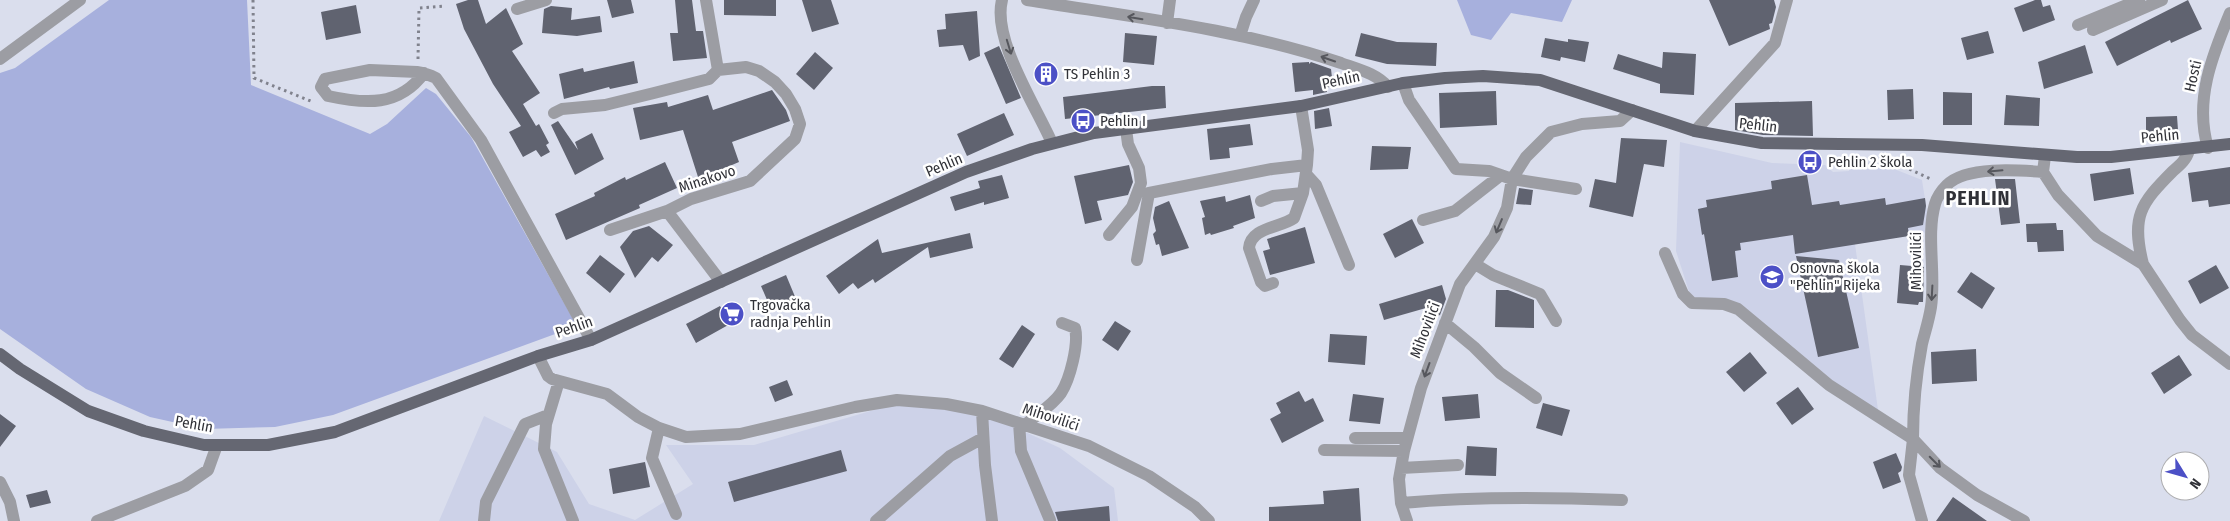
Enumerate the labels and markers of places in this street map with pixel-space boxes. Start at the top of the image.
building icon: TS Pehlin 3 [1033,61,1059,87]
place label: TS Pehlin 3 [1064,65,1130,83]
bus stop icon: Pehlin I [1070,108,1096,134]
place label: Pehlin I [1100,112,1146,130]
bus stop icon: Pehlin 2 škola [1797,149,1823,175]
place label: Pehlin 2 škola [1828,153,1912,171]
place label: Osnovna škola "Pehlin" Rijeka [1790,259,1880,294]
school or university icon: Osnovna škola "Pehlin" Rijeka [1759,264,1785,290]
place label: Trgovačka radnja Pehlin [750,296,831,331]
supermarket icon: Trgovačka radnja Pehlin [719,301,745,327]

